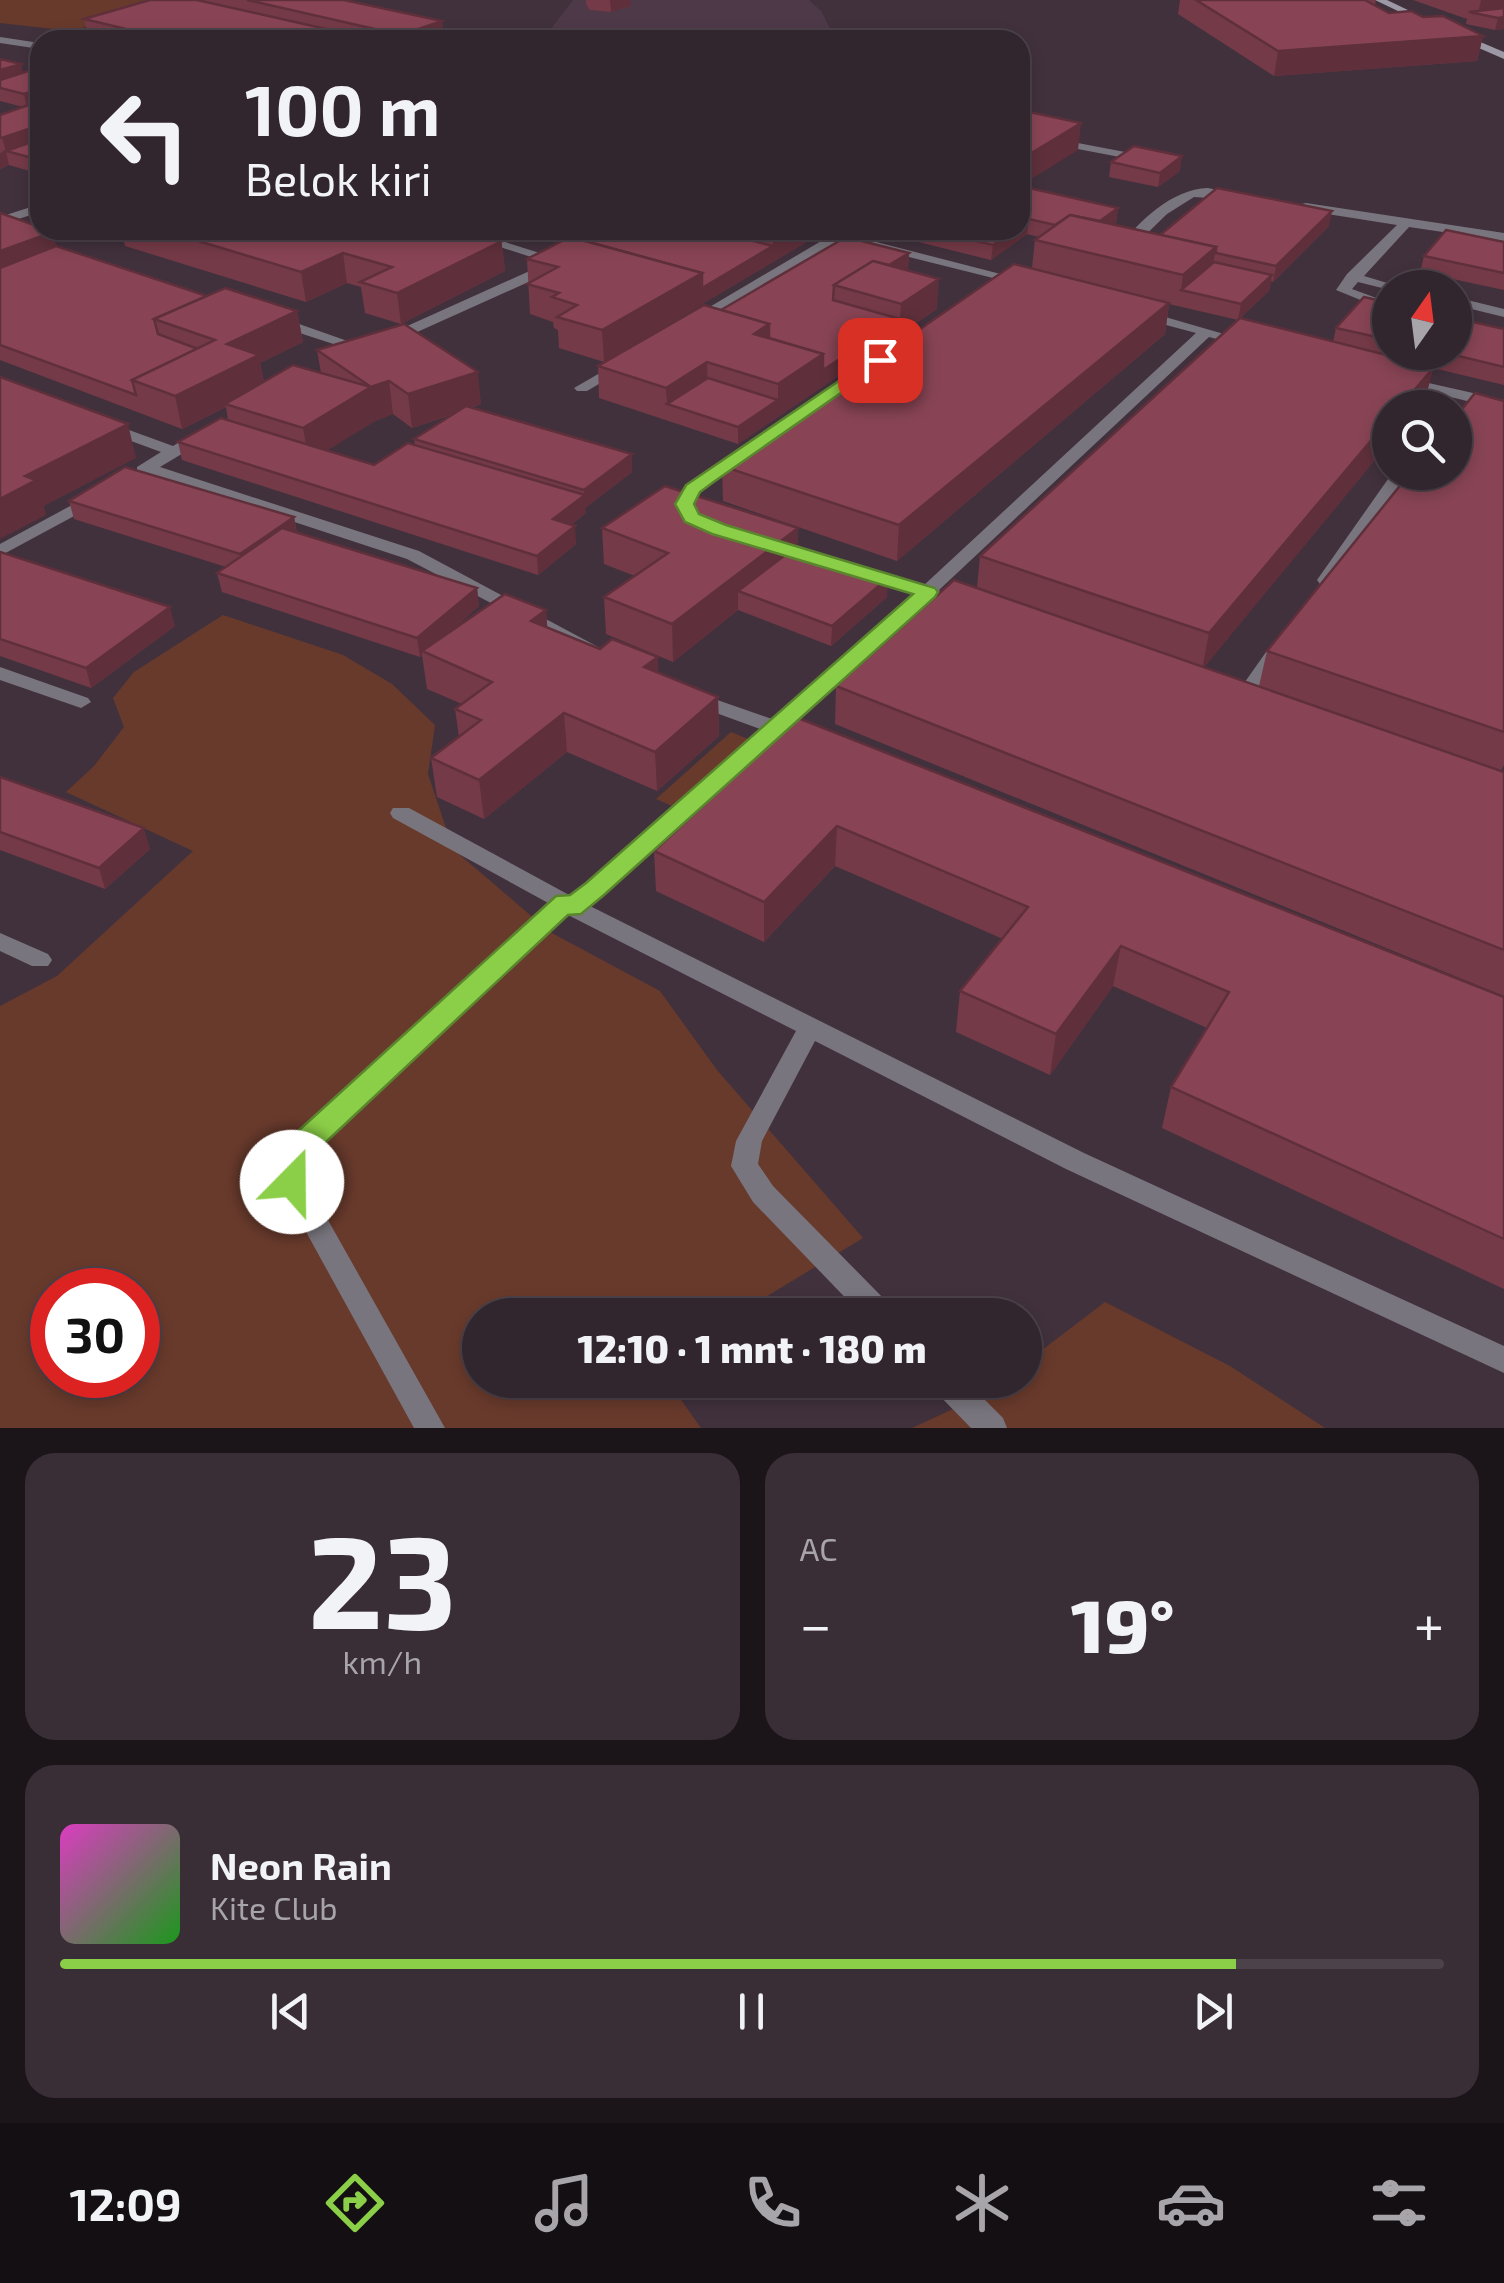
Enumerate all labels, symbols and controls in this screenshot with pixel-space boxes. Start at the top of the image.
text: 100 m [245,66,440,150]
icon: left [80,70,210,200]
text: Belok kiri [245,151,432,205]
north arrow [1372,270,1472,370]
map controls [1372,270,1472,490]
pin [838,318,923,403]
icon: arrive [853,333,908,388]
button: search [1372,390,1472,490]
position arrow [240,1130,344,1234]
speed limit sign: 30 [30,1268,160,1398]
text: 12:10 · 1 mnt · 180 m [578,1325,927,1371]
text: 23 [308,1499,457,1655]
text: AC [800,1529,838,1567]
text: 19° [1071,1578,1175,1668]
text: − [800,1590,832,1656]
text: + [1414,1590,1444,1656]
text: km/h [343,1642,422,1680]
text: Neon Rain [210,1842,392,1888]
text: Kite Club [210,1888,338,1926]
icon: previous [263,1984,318,2039]
icon: pause [724,1984,779,2039]
icon: next [1186,1984,1241,2039]
icon: directions [320,2168,390,2238]
icon: music [529,2168,599,2238]
icon: phone [738,2168,808,2238]
icon: climate [947,2168,1017,2238]
icon: car [1156,2168,1226,2238]
icon: filters [1364,2168,1434,2238]
text: 12:09 [69,2176,182,2230]

